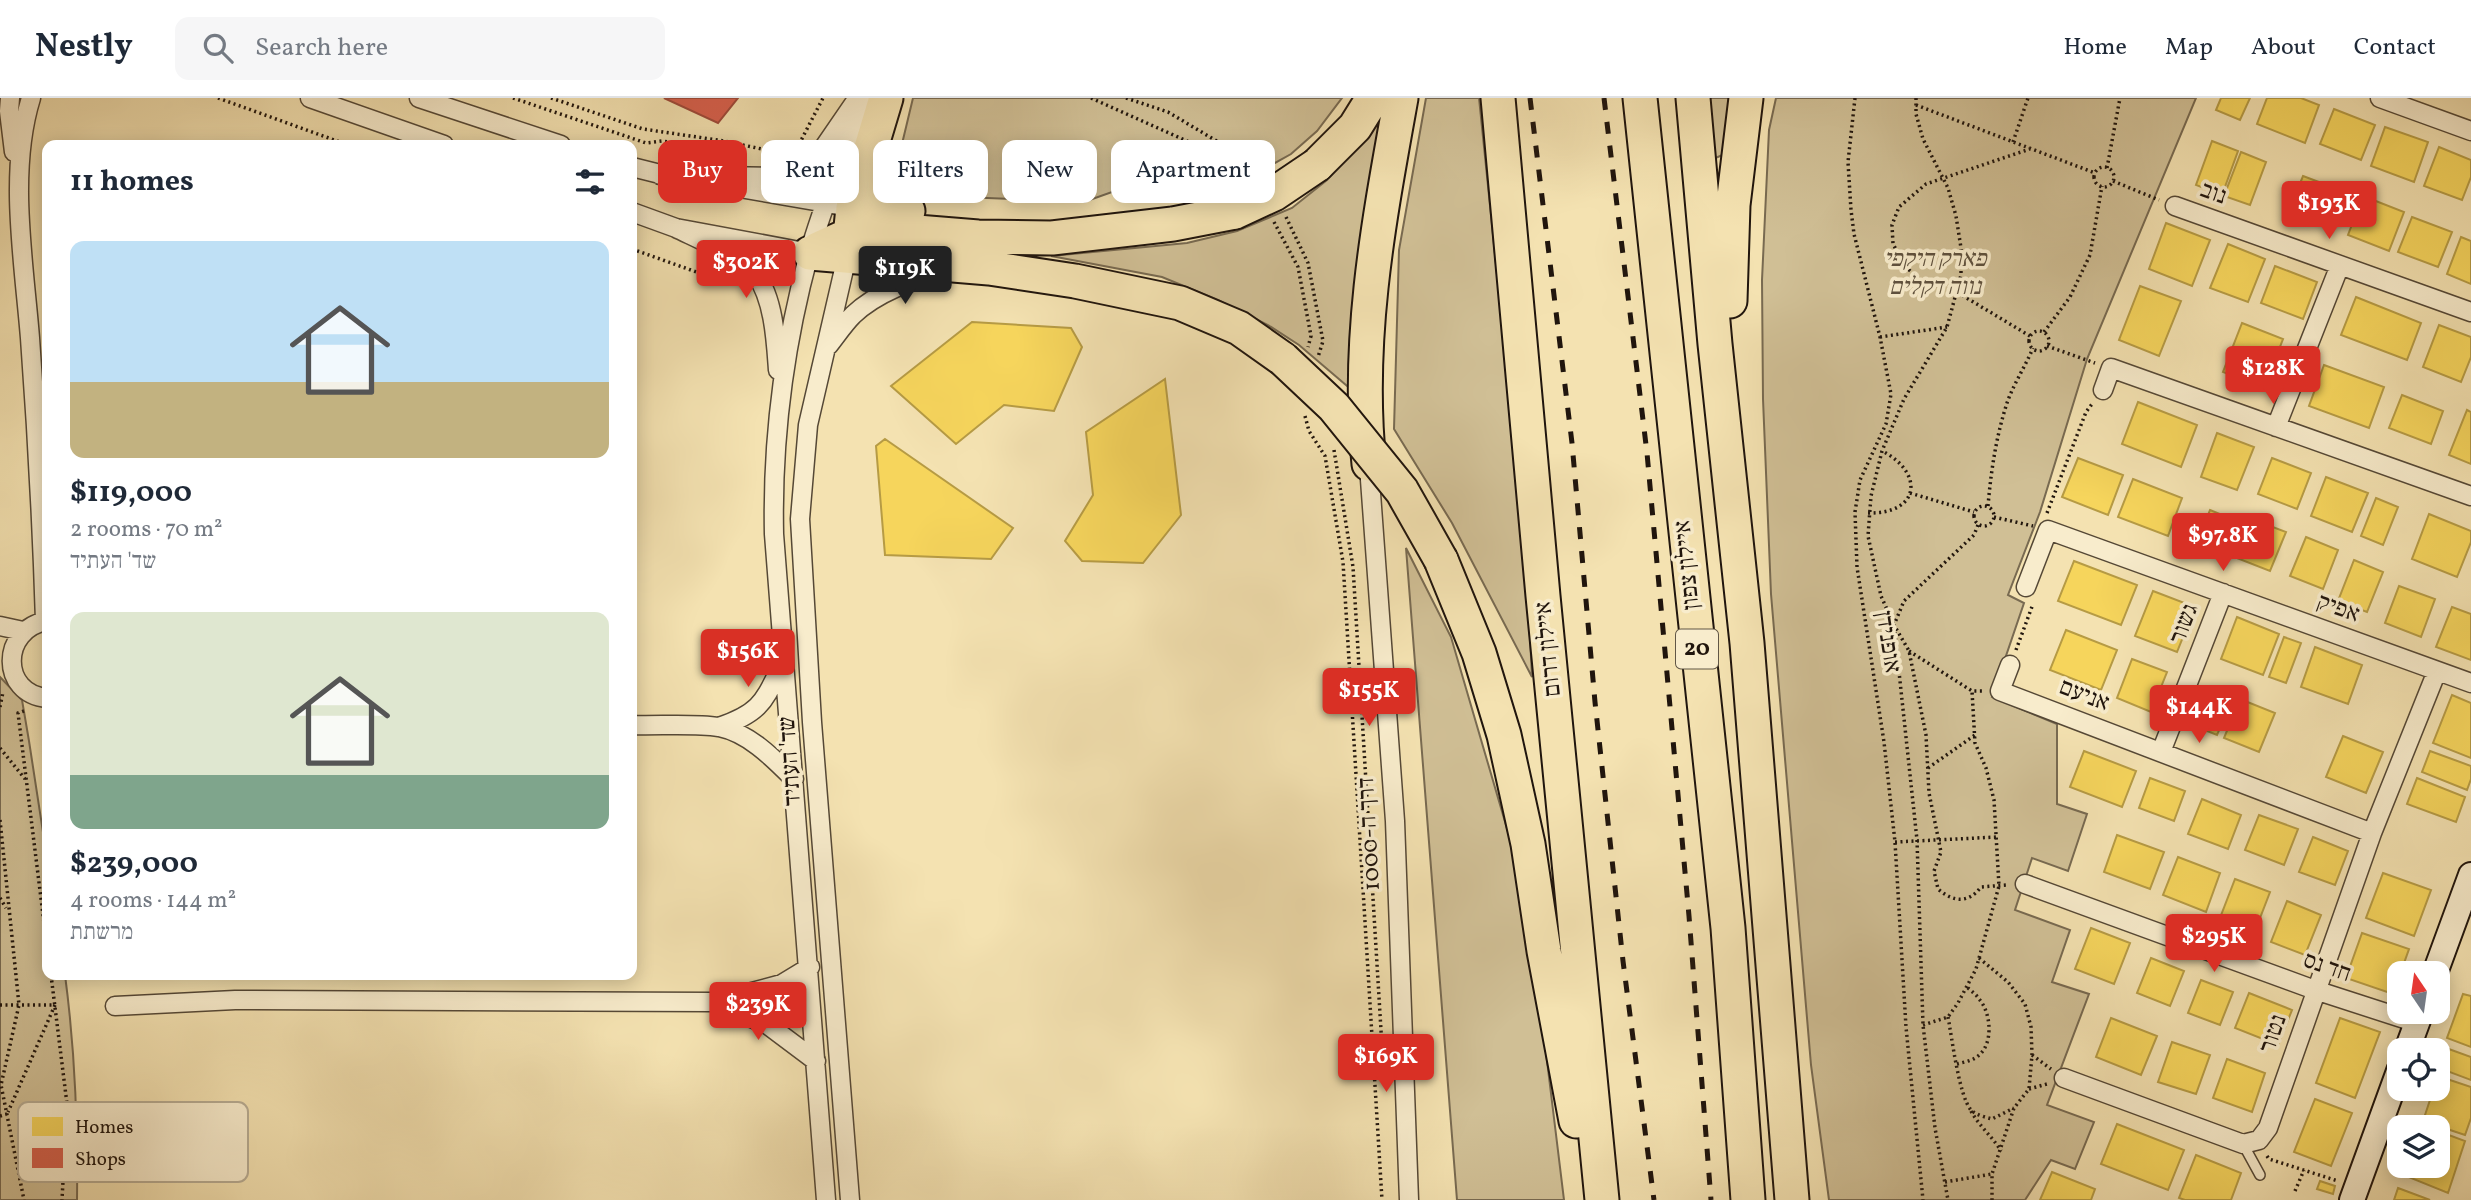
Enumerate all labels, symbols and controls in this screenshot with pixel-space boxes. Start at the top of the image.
search box [175,17,665,80]
text: Nestly [35,25,133,71]
icon: search [199,29,237,67]
text: Search here [255,30,388,66]
text: Home [2063,31,2127,65]
text: Map [2165,31,2213,65]
text: About [2251,31,2316,65]
text: Contact [2354,31,2436,65]
chip: Buy [658,140,747,203]
chip: Rent [761,140,859,203]
chip: Filters [873,140,988,203]
chip: New [1002,140,1097,203]
chip: Apartment [1111,140,1275,203]
text: 11 homes [70,161,194,203]
icon: filters [571,163,609,201]
street label: נוב [2195,174,2231,214]
pin: $193K [2280,181,2378,241]
text: $193K [2298,188,2360,220]
pin: $302K [697,240,795,300]
park label: פארק היקפי נווה דקלים [1884,243,1988,305]
pin: $119K [856,246,954,306]
text: $302K [713,247,780,279]
text: $119K [875,253,935,285]
icon: home [277,287,403,413]
pin: $128K [2224,346,2322,406]
text: $128K [2241,353,2305,385]
text: $119,000 [70,472,192,514]
text: 2 rooms · 70 m² [70,514,223,546]
pin: $97.8K [2166,514,2280,573]
street label: איילון צפון [1666,519,1710,611]
text: $97.8K [2188,520,2258,552]
text: שד' העתיד [70,546,156,578]
street label: אפיק [2312,586,2364,632]
street label: גשור [2162,599,2208,649]
street label: איילון דרום [1527,600,1571,698]
street label: אופנידן [1865,609,1909,675]
road number: 20 [1676,629,1718,668]
pin: $156K [699,630,797,689]
text: $156K [717,636,779,668]
icon: home [277,658,403,784]
pin: $155K [1320,668,1418,728]
street label: אניעם [2054,671,2114,721]
text: $155K [1339,675,1399,707]
pin: $144K [2150,686,2248,745]
text: $144K [2166,692,2232,724]
street label: שד' העתיד [771,715,811,807]
street label: דרך ה-1000 [1350,776,1390,892]
text: $239,000 [70,843,198,885]
text: 4 rooms · 144 m² [70,885,236,917]
pin: $295K [2165,914,2263,974]
text: מרשתת [70,917,133,949]
text: $295K [2182,921,2247,953]
street label: חד נס [2299,944,2355,992]
north arrow [2387,961,2450,1024]
map controls [2387,961,2450,1178]
pin: $239K [709,982,807,1042]
text: $239K [725,989,791,1021]
street label: נטור [2252,1010,2296,1058]
pin: $169K [1337,1034,1435,1094]
button: locate [2387,1038,2450,1101]
text: $169K [1354,1041,1418,1073]
legend [18,1102,248,1182]
text: Homes [75,1115,133,1141]
button: layers [2387,1115,2450,1178]
text: Shops [75,1147,126,1173]

